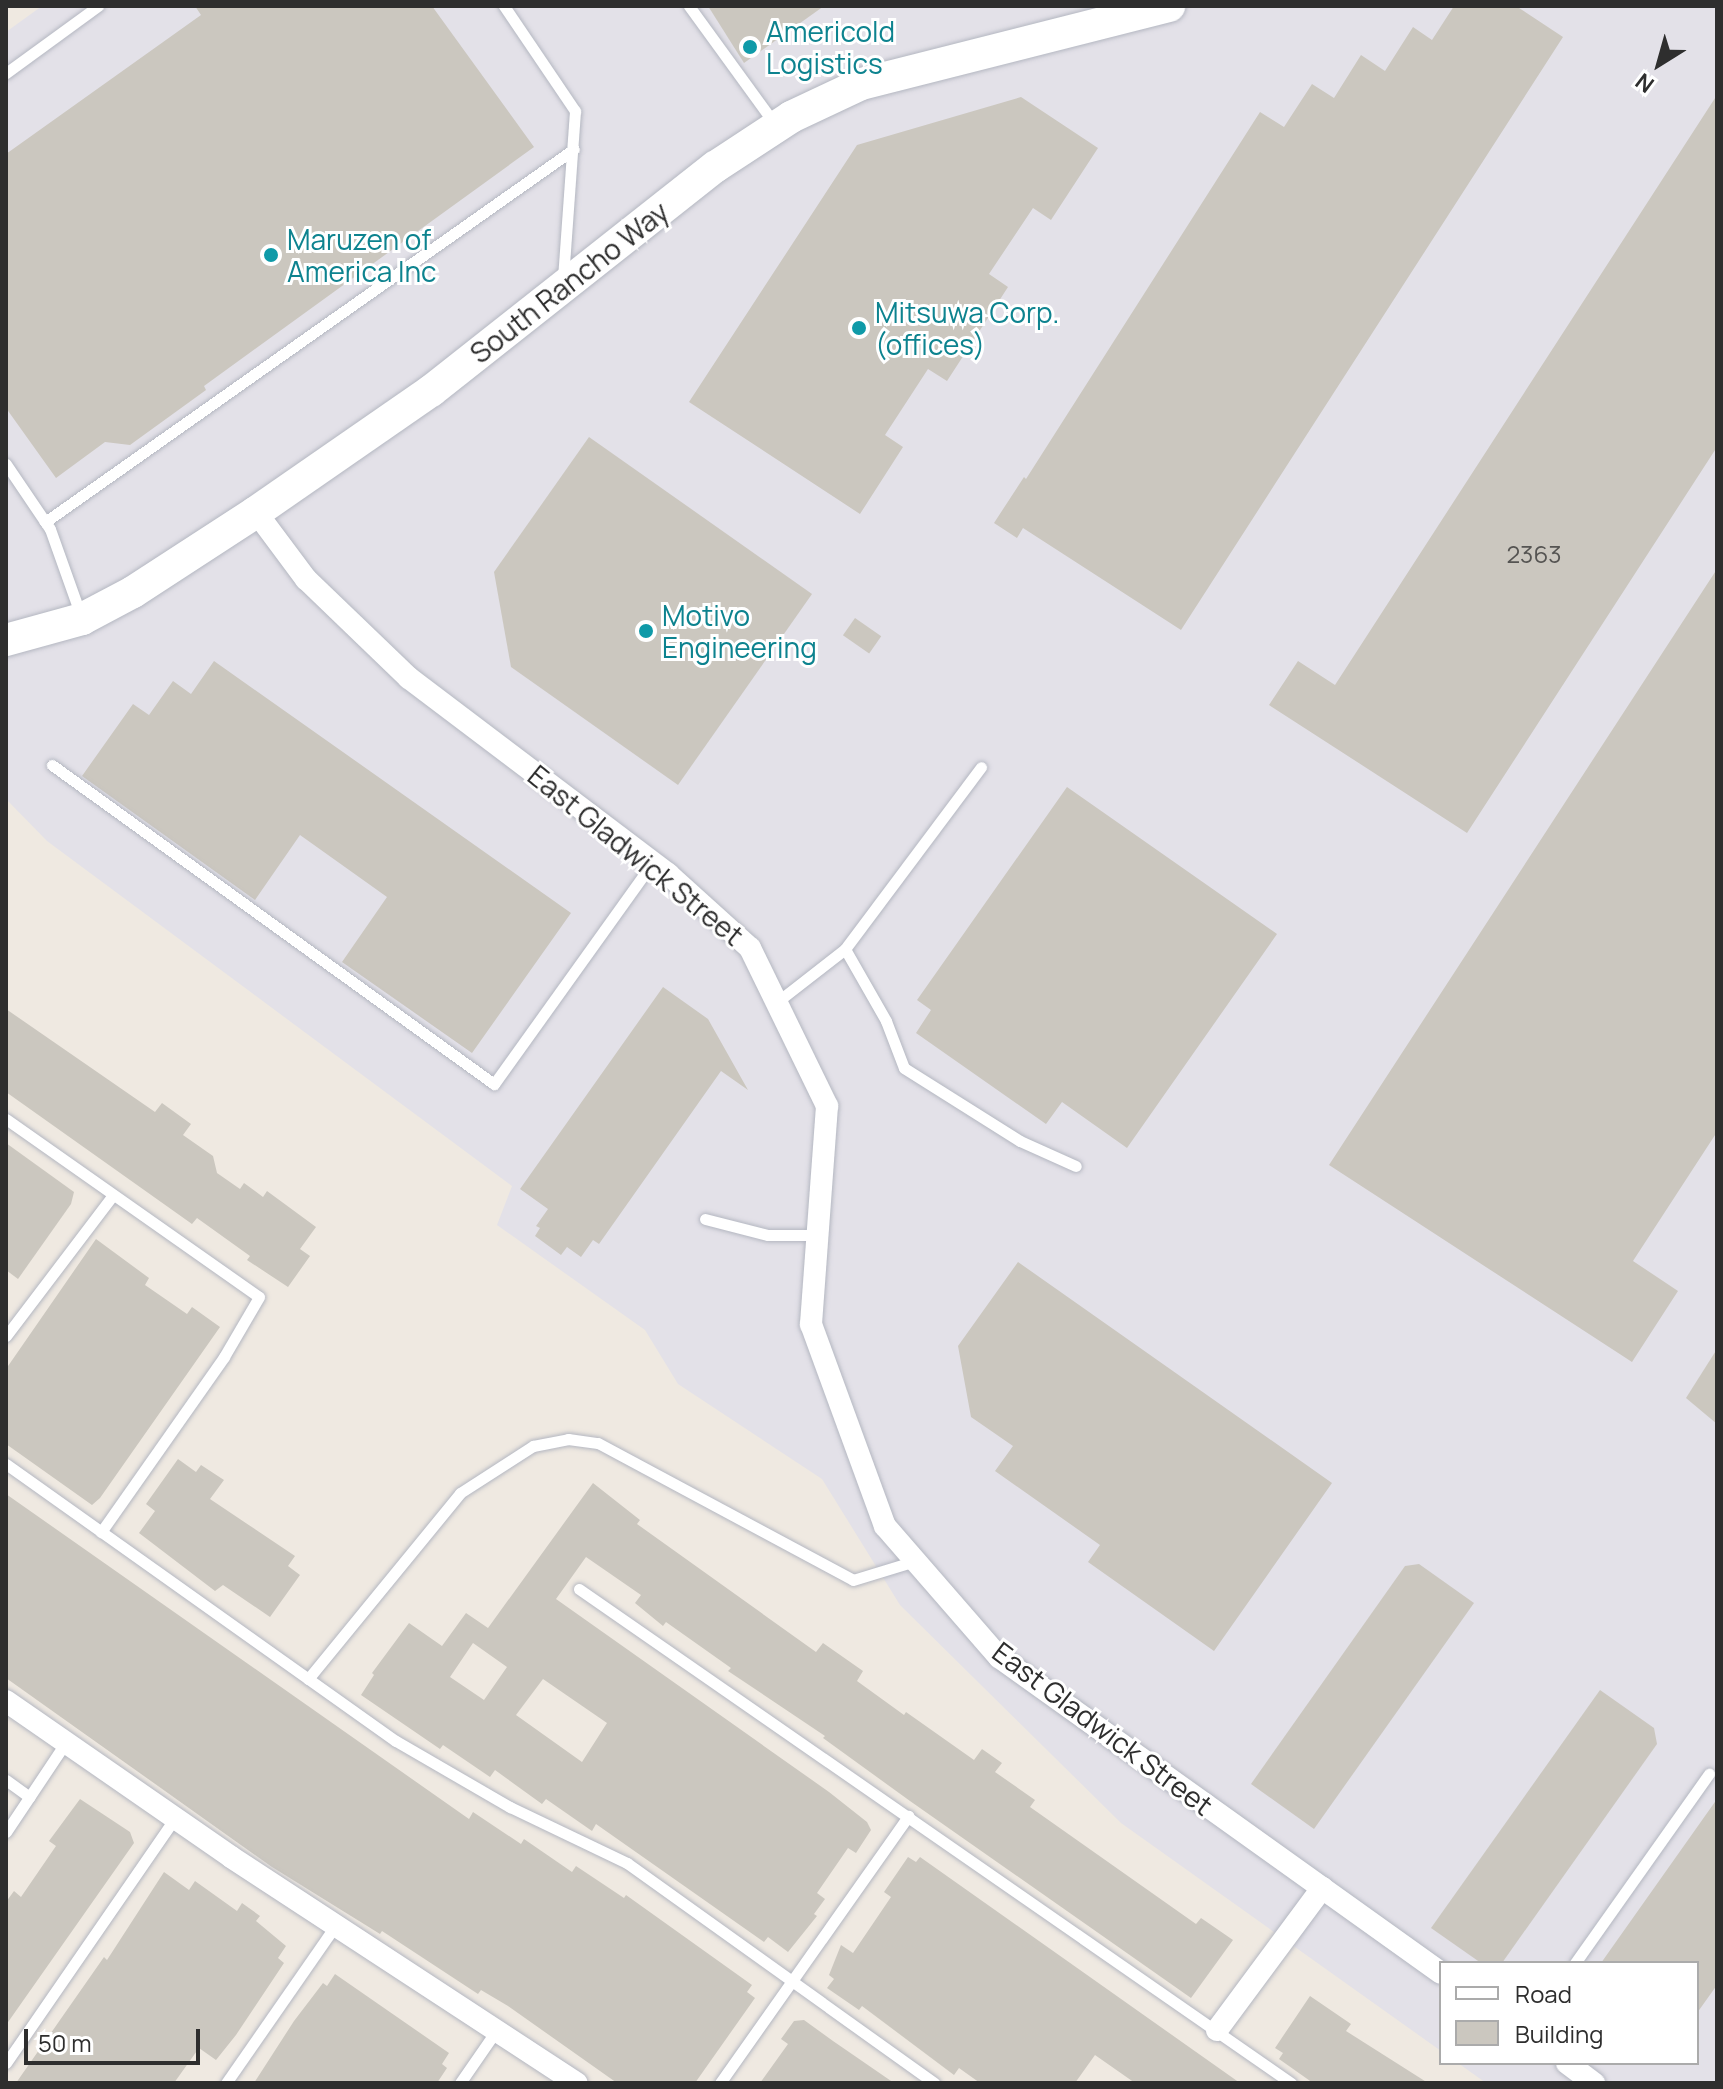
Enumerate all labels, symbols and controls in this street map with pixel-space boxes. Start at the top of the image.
place label: Americold Logistics [766,14,895,80]
north arrow [1619,24,1699,104]
marker: Americold Logistics [741,38,759,56]
text: N [1629,66,1660,100]
street label: South Rancho Way [463,194,675,370]
place label: Maruzen of America Inc [287,222,437,288]
marker: Maruzen of America Inc [262,246,280,264]
place label: Mitsuwa Corp. (offices) [875,295,1059,361]
marker: Mitsuwa Corp. (offices) [850,319,868,337]
house number: 2363 [1506,540,1562,568]
place label: Motivo Engineering [662,598,817,664]
marker: Motivo Engineering [637,622,655,640]
street label: East Gladwick Street [522,758,750,952]
street label: East Gladwick Street [986,1634,1220,1822]
legend [1439,1961,1699,2065]
text: Road [1515,1977,1572,2010]
scale bar [28,2013,204,2063]
text: Building [1515,2017,1603,2050]
text: 50 m [38,2026,92,2059]

